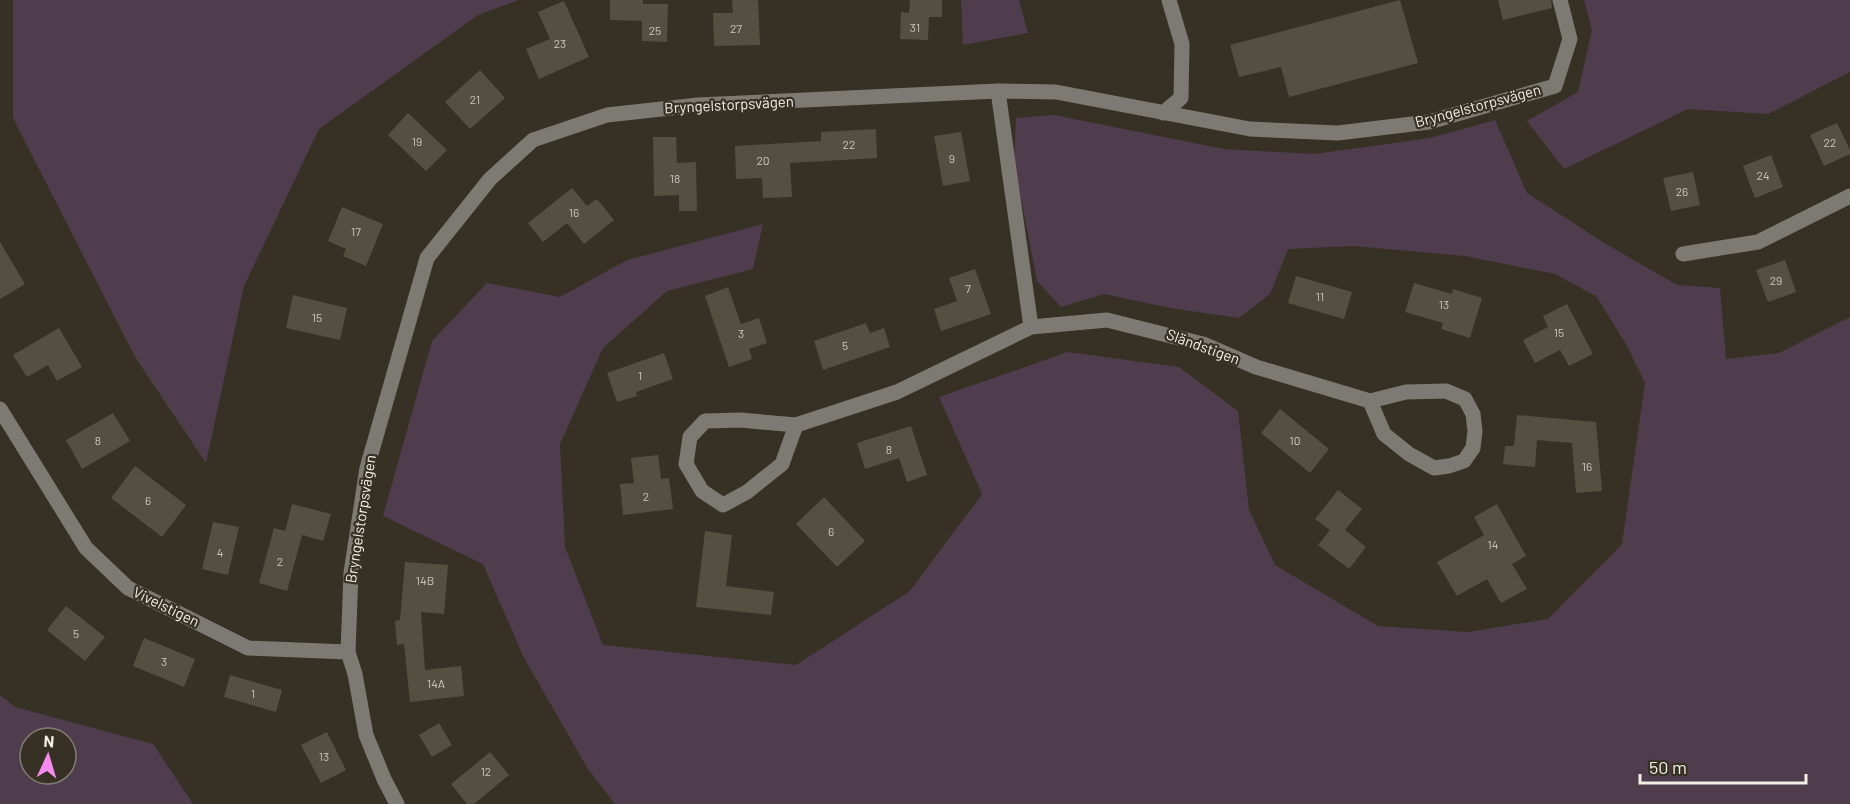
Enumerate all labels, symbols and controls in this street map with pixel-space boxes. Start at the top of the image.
house number: 31 [910,20,920,34]
house number: 27 [730,21,742,35]
house number: 25 [649,23,661,37]
house number: 23 [554,36,566,50]
street label: Bryngelstorpsvägen [1413,80,1543,130]
house number: 21 [470,92,480,106]
street label: Bryngelstorpsvägen [664,92,794,116]
house number: 19 [412,134,422,148]
house number: 22 [1824,135,1836,149]
house number: 22 [843,137,855,151]
house number: 9 [949,151,955,165]
house number: 20 [756,153,770,167]
house number: 24 [1756,168,1770,182]
house number: 18 [670,171,680,185]
house number: 26 [1676,184,1688,198]
house number: 16 [569,205,579,219]
house number: 17 [351,224,361,238]
house number: 29 [1770,273,1782,287]
house number: 7 [965,281,971,295]
house number: 11 [1316,289,1324,303]
house number: 13 [1439,297,1449,311]
house number: 15 [312,310,322,324]
street label: Sländstigen [1164,324,1242,368]
house number: 15 [1554,325,1564,339]
house number: 3 [738,326,744,340]
house number: 5 [842,338,848,352]
house number: 1 [638,368,642,382]
house number: 8 [95,433,101,447]
house number: 10 [1290,433,1300,447]
house number: 8 [886,442,892,456]
street label: Bryngelstorpsvägen [341,453,379,584]
house number: 16 [1582,459,1592,473]
house number: 2 [643,489,649,503]
house number: 6 [145,493,151,507]
house number: 6 [828,524,834,538]
house number: 14 [1488,537,1498,551]
house number: 4 [217,545,223,559]
house number: 2 [277,554,283,568]
house number: 14B [416,573,434,587]
street label: Vivelstigen [130,582,203,630]
house number: 5 [73,626,79,640]
house number: 3 [161,654,167,668]
house number: 14A [427,676,445,690]
house number: 1 [251,686,255,700]
north arrow [18,726,78,786]
text: N [43,731,55,750]
scale bar [1640,747,1806,785]
house number: 13 [319,749,329,763]
text: 50 m [1649,756,1687,778]
house number: 12 [481,764,491,778]

